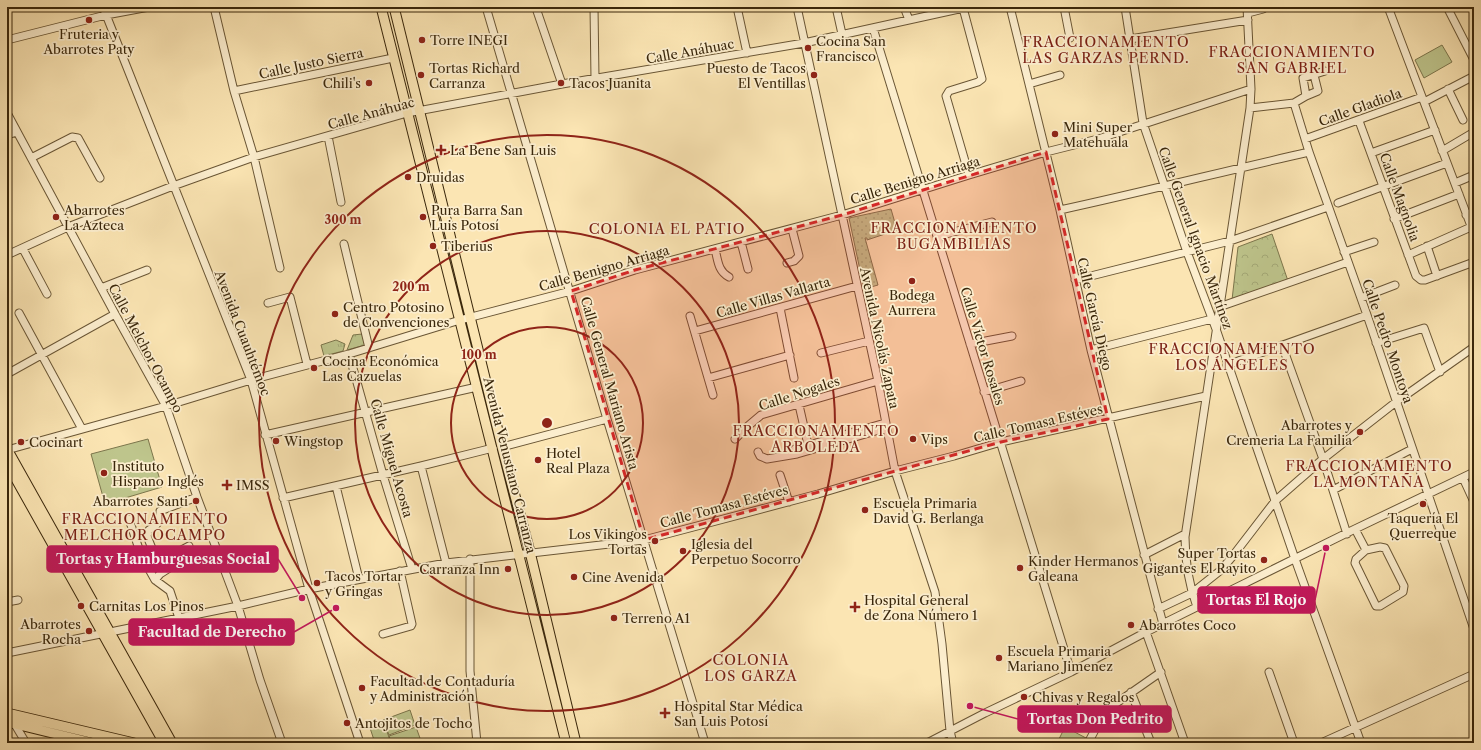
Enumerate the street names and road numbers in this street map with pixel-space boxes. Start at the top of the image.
street label: Calle Anáhuac [645,35,736,67]
street label: Calle Justo Sierra [257,44,365,82]
street label: Calle Gladiola [1316,85,1404,129]
street label: Calle Anáhuac [326,94,416,132]
street label: Calle General Ignacio Martínez [1155,145,1237,332]
street label: Calle Magnolia [1377,151,1423,244]
street label: Calle Benigno Arriaga [848,153,982,207]
street label: Calle Benigno Arriaga [537,242,671,294]
street label: Calle García Diego [1074,256,1116,372]
street label: Avenida Nicolás Zapata [857,265,903,410]
street label: Avenida Cuauhtémoc [211,267,274,398]
street label: Calle Villas Vallarta [714,273,832,321]
street label: Calle Pedro Montoya [1359,277,1417,405]
street label: Calle Melchor Ocampo [105,281,187,415]
street label: Calle Víctor Rosales [957,285,1009,407]
street label: Calle General Mariano Arista [578,295,642,472]
street label: Calle Nogales [756,372,842,414]
street label: Avenida Venustiano Carranza [480,374,540,555]
street label: Calle Miguel Acosta [367,397,417,519]
street label: Calle Tomasa Estéves [972,400,1104,446]
street label: Calle Tomasa Estéves [658,481,790,531]

